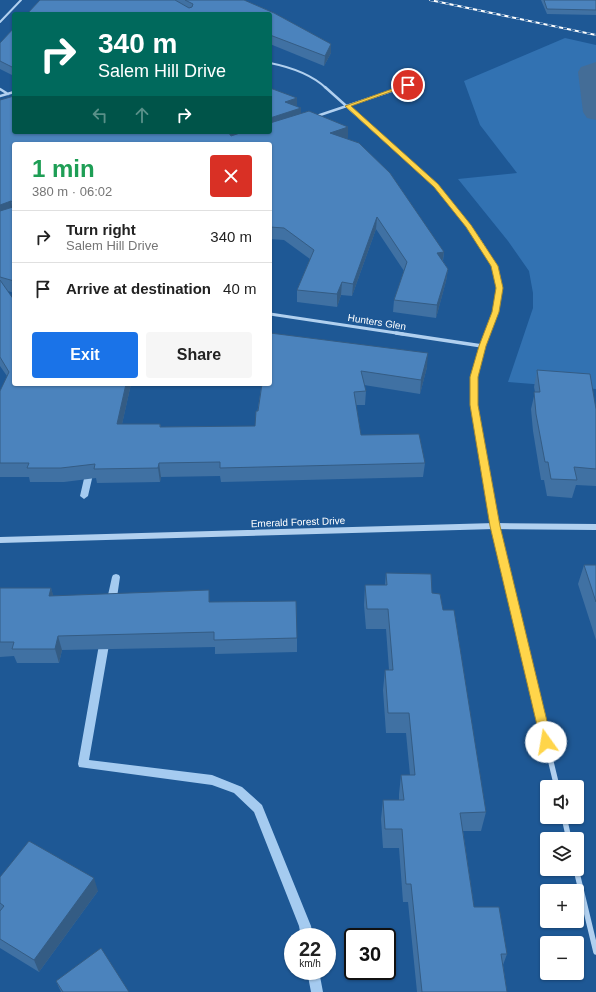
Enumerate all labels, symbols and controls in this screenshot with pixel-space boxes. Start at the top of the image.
icon: right [32,28,84,80]
text: 340 m [98,28,177,59]
text: Salem Hill Drive [98,61,226,81]
pin [391,68,425,102]
icon: arrive [397,74,419,96]
icon: left [89,104,111,126]
icon: ahead [131,104,153,126]
icon: right [173,104,195,126]
text: 1 min [32,155,95,182]
button: close [210,155,252,197]
text: 380 m · 06:02 [32,184,112,199]
text: Turn right [66,221,136,238]
icon: right [32,226,54,248]
text: 340 m [210,228,252,245]
text: Salem Hill Drive [66,238,158,253]
icon: arrive [32,278,54,300]
text: Arrive at destination [66,280,211,297]
text: 40 m [223,280,256,297]
street label: Hunters Glen [347,312,407,332]
button: Exit [32,332,138,378]
button: Share [146,332,252,378]
street label: Emerald Forest Drive [251,515,346,529]
position arrow [525,721,567,763]
map controls [540,780,584,980]
button: sound [540,780,584,824]
button: layers [540,832,584,876]
button: + [540,884,584,928]
speed limit sign: 30 [344,928,396,980]
button: − [540,936,584,980]
text: 22 [299,938,321,960]
text: km/h [299,958,321,969]

